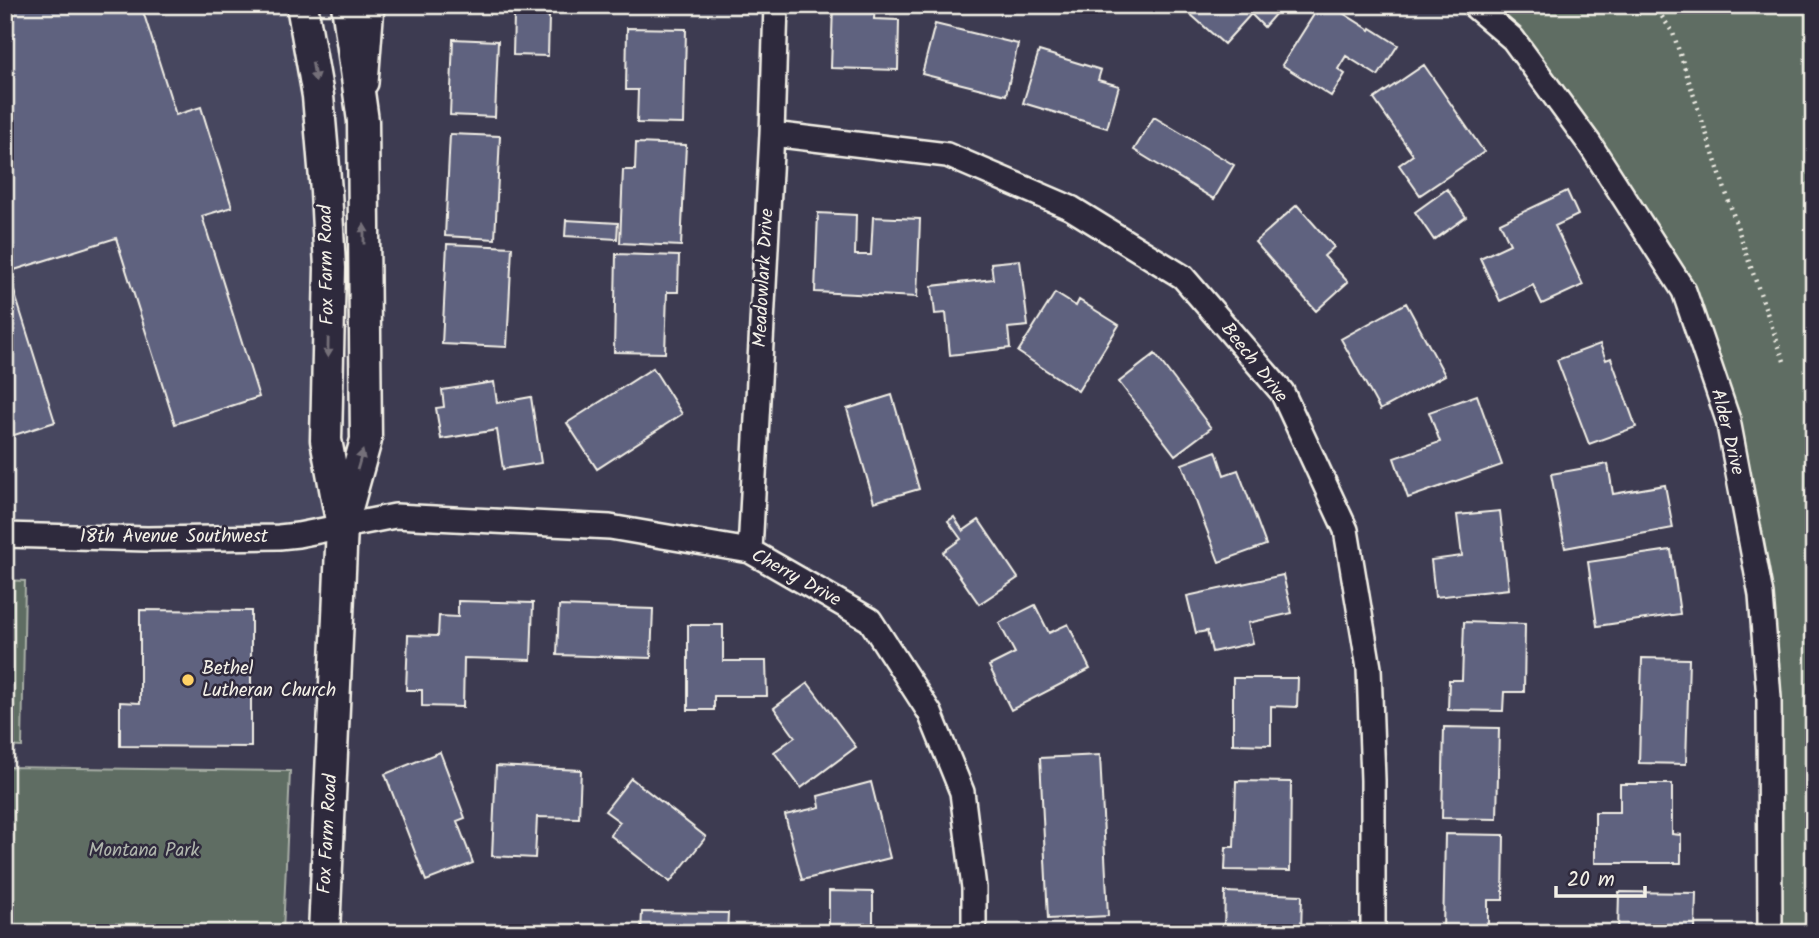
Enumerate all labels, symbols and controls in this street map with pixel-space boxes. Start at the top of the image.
one-way arrow [309,61,320,83]
street label: Fox Farm Road [311,204,343,325]
street label: Meadowlark Drive [745,207,783,348]
one-way arrow [358,222,370,244]
street label: Beech Drive [1213,316,1295,410]
one-way arrow [322,337,334,359]
street label: Alder Drive [1702,386,1752,479]
one-way arrow [355,449,366,471]
street label: 18th Avenue Southwest [80,522,269,552]
street label: Cherry Drive [745,541,847,615]
place label: Bethel Lutheran Church [202,654,336,706]
marker: Bethel Lutheran Church [180,672,196,688]
street label: Fox Farm Road [310,773,346,895]
park label: Montana Park [88,836,200,866]
scale bar [1556,854,1646,898]
text: 20 m [1567,864,1615,897]

